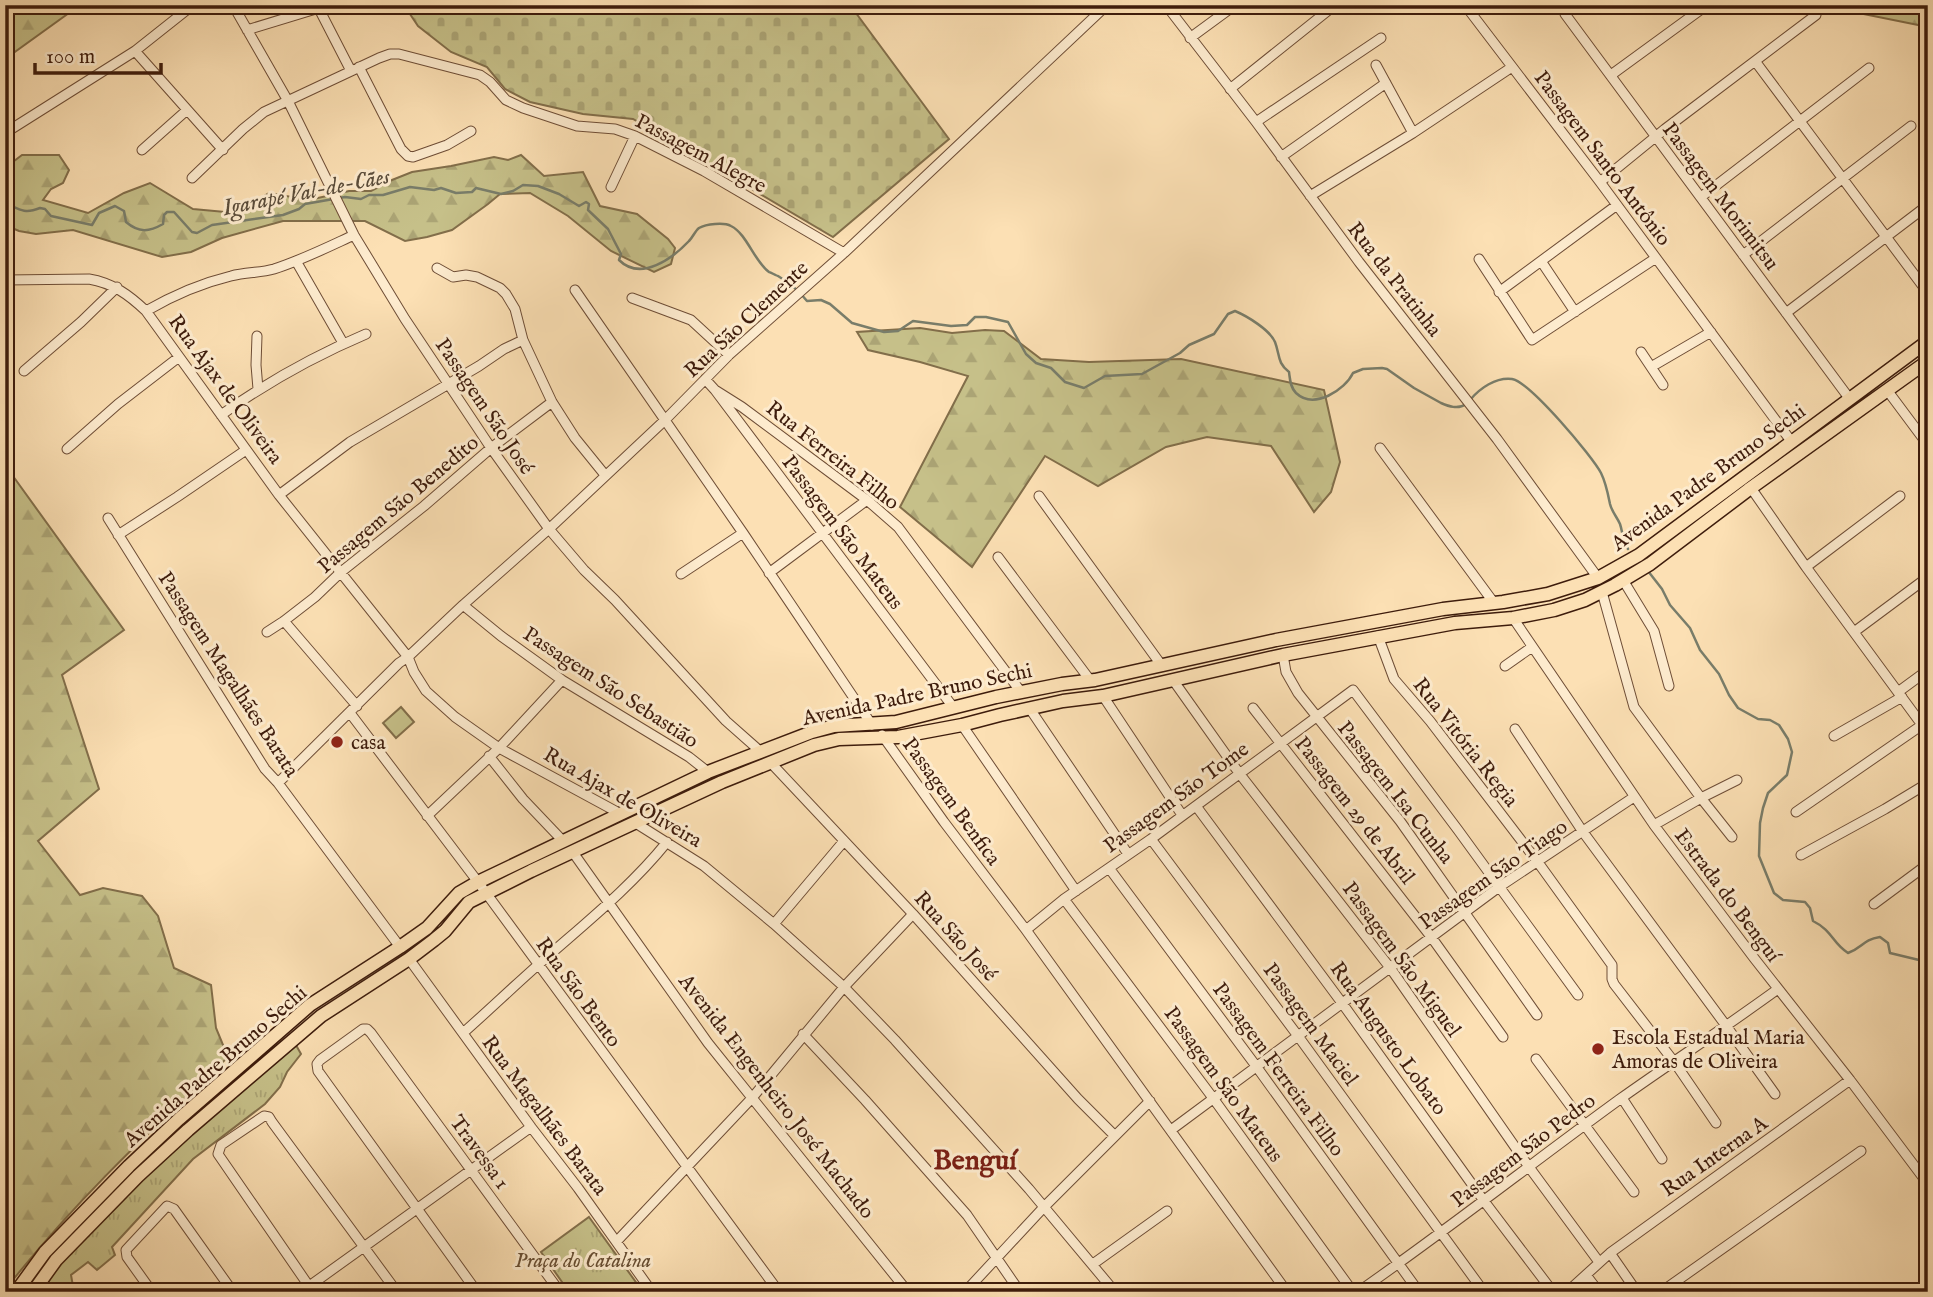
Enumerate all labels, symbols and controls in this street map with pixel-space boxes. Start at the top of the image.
scale bar [35,32,161,76]
text: 100 m [46,44,95,71]
street label: Passagem Santo Antônio [1527,66,1677,252]
street label: Passagem Alegre [630,108,771,200]
street label: Passagem Morimitsu [1655,118,1784,276]
water label: Igarapé Val-de-Cães [219,162,393,224]
street label: Rua da Pratinha [1341,217,1448,344]
street label: Rua São Clemente [679,255,815,385]
street label: Rua Ajax de Oliveira [161,310,289,471]
street label: Passagem São José [428,333,540,481]
street label: Rua Ferreira Filho [760,396,904,517]
street label: Avenida Padre Bruno Sechi [1605,398,1812,559]
street label: Passagem São Benedito [313,430,485,580]
street label: Passagem São Mateus [775,450,909,615]
street label: Passagem Magalhães Barata [151,567,305,783]
street label: Passagem São Sebastião [517,621,703,755]
street label: Avenida Padre Bruno Sechi [799,658,1035,733]
street label: Rua Vitória Regia [1406,673,1524,814]
street label: Passagem Isa Cunha [1331,716,1460,871]
place label: casa [351,730,386,757]
street label: Passagem 29 de Abril [1288,732,1420,890]
street label: Passagem Benfica [895,733,1007,872]
marker: casa [329,734,345,750]
street label: Passagem São Tome [1099,736,1255,860]
street label: Rua Ajax de Oliveira [538,742,707,855]
street label: Passagem São Tiago [1414,814,1573,937]
street label: Estrada do Benguí [1668,824,1787,969]
street label: Passagem São Miguel [1335,877,1466,1043]
street label: Rua São José [907,886,1003,988]
street label: Rua São Bento [529,933,627,1053]
street label: Rua Augusto Lobato [1323,957,1453,1121]
street label: Passagem Maciel [1256,958,1364,1092]
street label: Avenida Engenheiro José Machado [671,968,880,1225]
street label: Passagem Ferreira Filho [1206,978,1350,1162]
street label: Avenida Padre Bruno Sechi [118,980,313,1155]
street label: Passagem São Mateus [1157,1002,1289,1168]
place label: Escola Estadual Maria Amoras de Oliveira [1611,1025,1805,1076]
street label: Rua Magalhães Barata [475,1031,613,1202]
marker: Escola Estadual Maria Amoras de Oliveira [1590,1041,1606,1057]
street label: Passagem São Pedro [1446,1088,1602,1214]
street label: Travessa 1 [443,1110,515,1195]
street label: Rua Interna A [1656,1110,1774,1204]
district label: Benguí [933,1144,1019,1179]
park label: Praça do Catalina [515,1248,651,1275]

